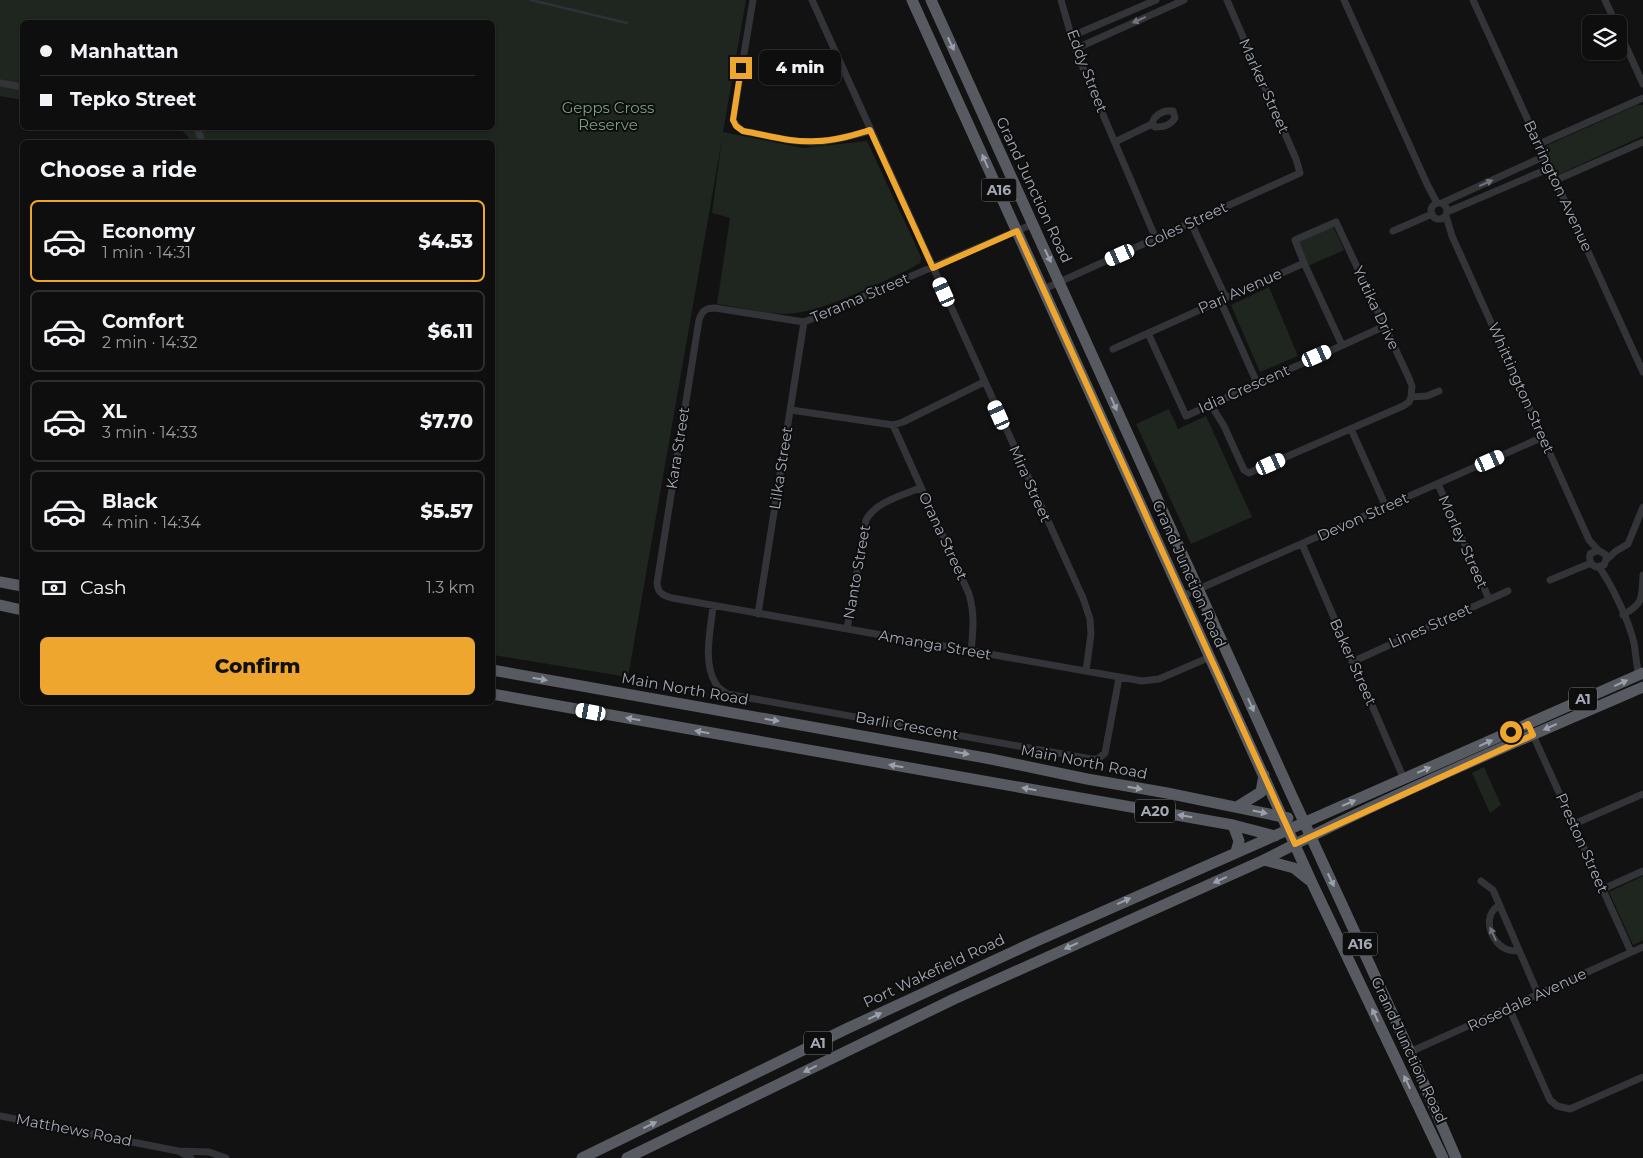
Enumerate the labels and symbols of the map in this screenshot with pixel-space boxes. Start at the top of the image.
one-way arrow [1132,16,1146,24]
street label: Eddy Street [1063,27,1112,115]
street label: Marker Street [1235,35,1294,136]
one-way arrow [947,37,955,51]
callout: 4 min [758,50,841,86]
route end [730,57,752,79]
park label: Gepps Cross Reserve [562,98,654,134]
street label: Grand Junction Road [992,114,1077,266]
street label: Barrington Avenue [1520,117,1597,254]
one-way arrow [981,154,989,168]
road number: A16 [982,178,1016,202]
one-way arrow [1479,178,1493,186]
street label: Coles Street [1141,197,1230,252]
car [1103,242,1136,268]
one-way arrow [1044,249,1052,263]
street label: Yutika Drive [1349,263,1404,353]
street label: Pari Avenue [1195,264,1285,317]
street label: Terama Street [808,268,912,327]
car [931,275,956,309]
street label: Whittington Street [1484,319,1559,456]
car [1300,343,1333,369]
street label: Idia Crescent [1195,360,1292,417]
one-way arrow [1111,397,1119,411]
car [986,398,1011,432]
street label: Kara Street [662,406,693,490]
street label: Lilka Street [765,425,796,511]
street label: Mira Street [1005,443,1056,525]
car [1473,448,1506,474]
car [1254,451,1287,477]
street label: Devon Street [1314,488,1411,545]
street label: Orana Street [915,489,972,583]
street label: Morley Street [1434,492,1492,591]
street label: Grand Junction Road [1148,497,1231,650]
street label: Nanto Street [839,523,874,621]
street label: Lines Street [1385,599,1474,652]
street label: Baker Street [1326,615,1381,708]
street label: Amanga Street [877,625,993,664]
street label: Main North Road [620,668,750,709]
one-way arrow [533,675,549,683]
one-way arrow [1614,678,1628,686]
road number: A1 [1569,688,1597,711]
one-way arrow [1247,698,1255,712]
car [574,702,607,722]
street label: Barli Crescent [854,707,960,744]
one-way arrow [625,715,641,723]
one-way arrow [765,716,781,724]
route start [1500,721,1522,743]
one-way arrow [1543,724,1557,732]
one-way arrow [694,727,710,735]
one-way arrow [1479,739,1493,747]
street label: Main North Road [1019,740,1149,783]
one-way arrow [954,750,970,758]
one-way arrow [887,761,903,769]
one-way arrow [1417,766,1431,774]
one-way arrow [1021,784,1037,792]
one-way arrow [1128,784,1144,792]
street label: Preston Street [1552,790,1613,896]
one-way arrow [1342,798,1356,806]
road number: A20 [1135,799,1175,822]
one-way arrow [1252,808,1268,816]
one-way arrow [1176,812,1192,820]
one-way arrow [1327,873,1335,887]
one-way arrow [1213,876,1227,884]
one-way arrow [1117,897,1131,905]
one-way arrow [1489,927,1497,941]
street label: Port Wakefield Road [860,929,1008,1012]
road number: A16 [1342,932,1378,956]
one-way arrow [1064,943,1078,951]
street label: Rosedale Avenue [1464,964,1589,1035]
street label: Grand Junction Road [1367,974,1452,1126]
one-way arrow [1371,1008,1379,1022]
one-way arrow [868,1011,882,1019]
road number: A1 [804,1032,832,1054]
one-way arrow [803,1065,818,1073]
one-way arrow [1403,1075,1412,1090]
street label: Matthews Road [14,1109,134,1150]
one-way arrow [643,1121,657,1129]

